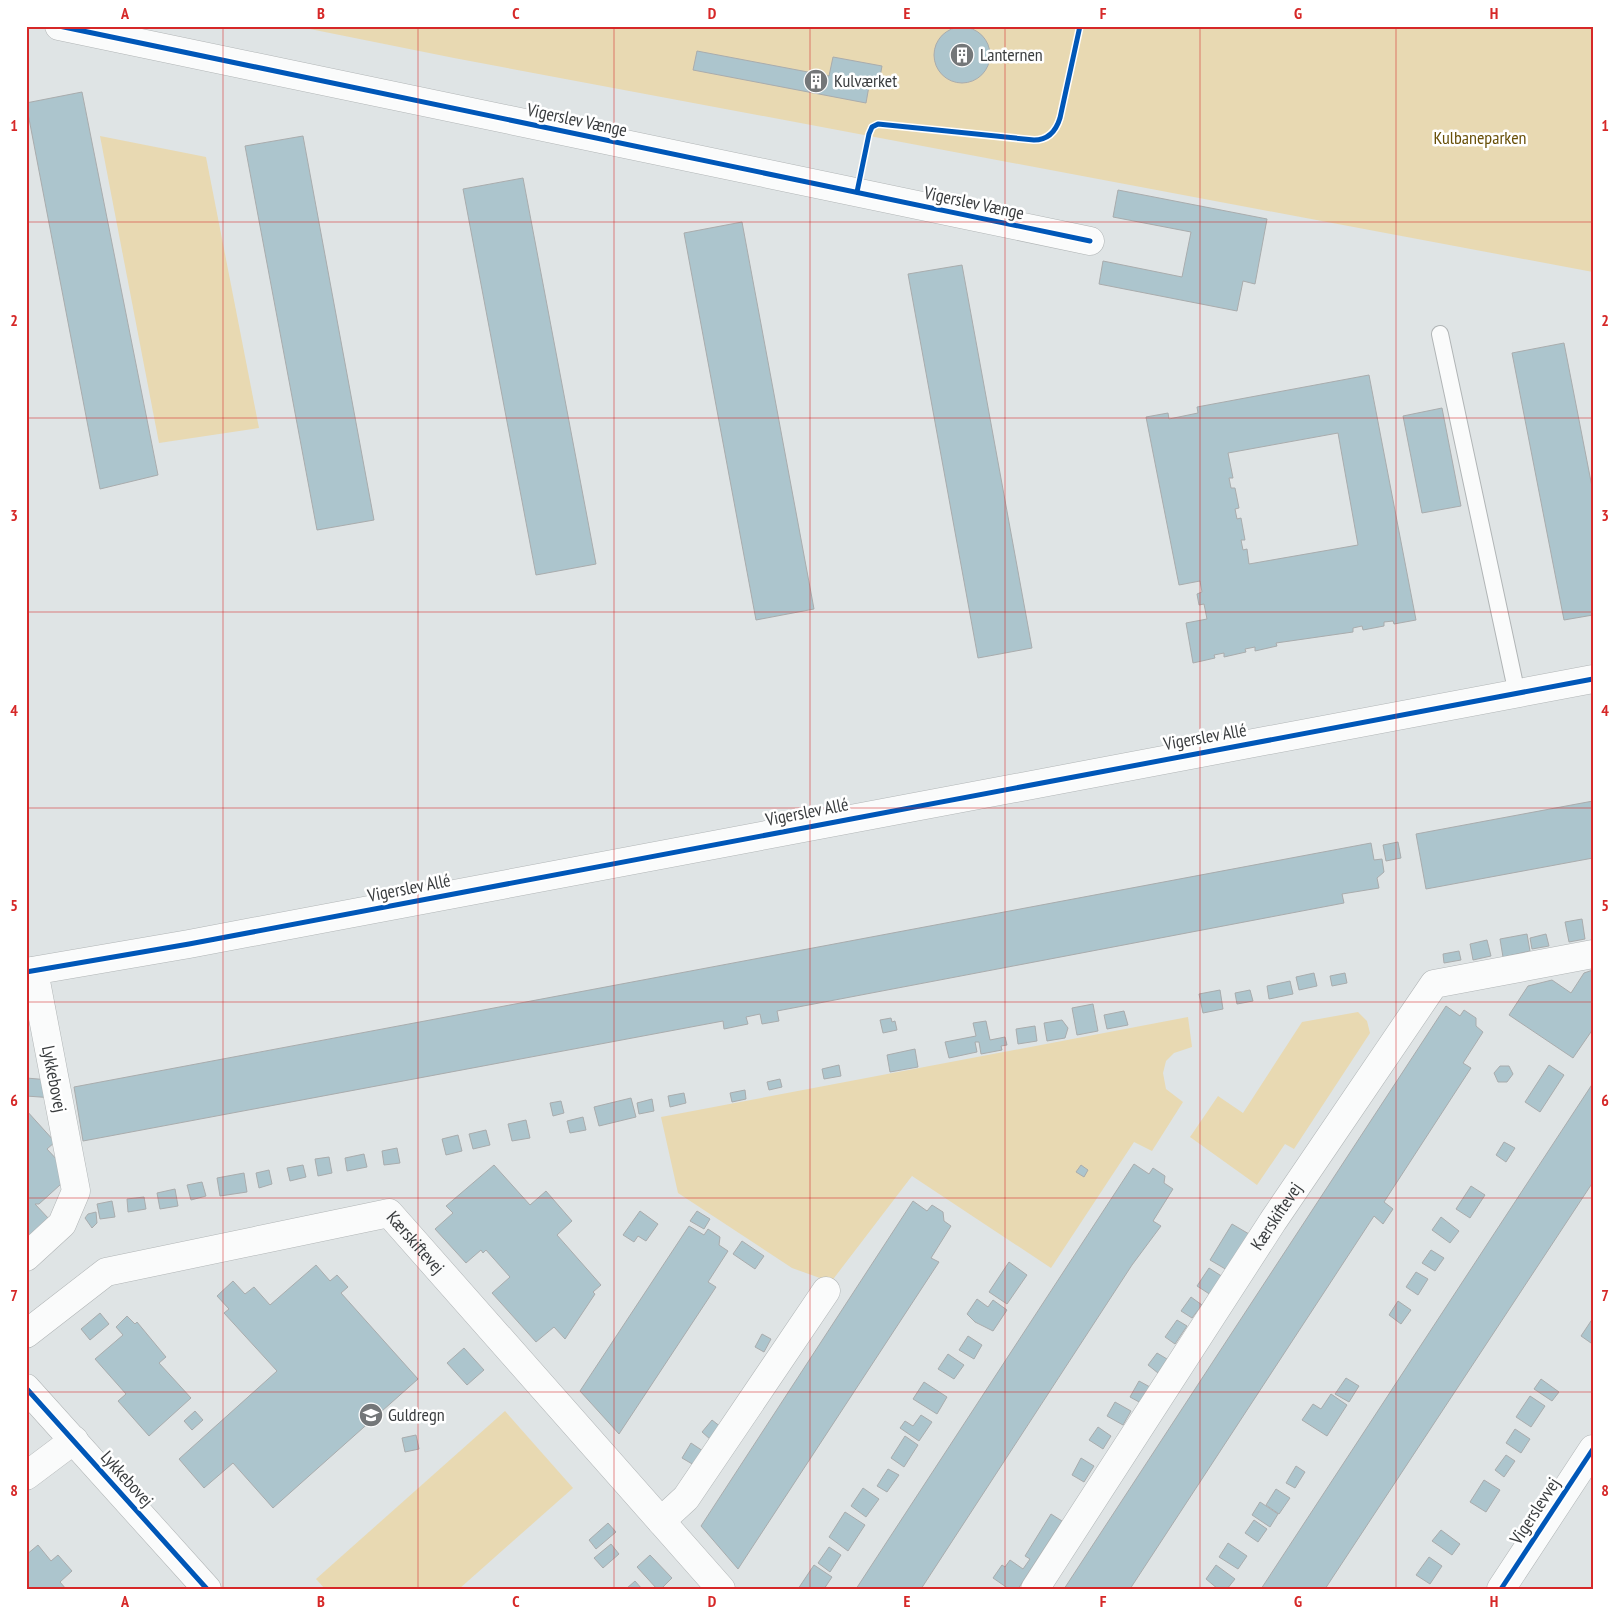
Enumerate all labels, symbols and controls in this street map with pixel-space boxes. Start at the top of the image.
text: A [120,3,130,23]
text: B [317,3,325,23]
text: C [512,3,520,23]
text: D [708,3,717,23]
text: E [904,3,911,23]
text: F [1100,3,1107,23]
text: G [1294,3,1302,23]
text: H [1490,3,1498,23]
building icon: Lanternen [949,42,975,68]
place label: Lanternen [980,43,1043,66]
building icon: Kulværket [803,68,829,94]
place label: Kulværket [834,69,897,92]
street label: Vigerslev Vænge [524,97,629,141]
text: 1 [10,115,18,135]
text: 1 [1601,115,1609,135]
park label: Kulbaneparken [1434,126,1526,149]
street label: Vigerslev Vænge [921,180,1026,224]
text: 2 [10,310,18,330]
text: 2 [1601,310,1609,330]
text: 3 [10,505,18,525]
text: 3 [1601,505,1609,525]
text: 4 [10,700,18,720]
text: 4 [1601,700,1609,720]
street label: Vigerslev Allé [1161,718,1248,755]
street label: Vigerslev Allé [763,792,850,831]
street label: Vigerslev Allé [365,868,452,907]
text: 5 [10,895,18,915]
text: 5 [1601,895,1609,915]
street label: Lykkebovej [37,1043,72,1114]
text: 6 [10,1090,18,1110]
text: 6 [1601,1090,1609,1110]
street label: Kærskiftevej [1245,1178,1307,1254]
street label: Kærskiftevej [382,1206,450,1279]
text: 7 [10,1285,18,1305]
text: 7 [1601,1285,1609,1305]
school or university icon: Guldregn [358,1402,384,1428]
place label: Guldregn [388,1403,445,1426]
street label: Lykkebovej [96,1446,159,1512]
street label: Vigerslevvej [1504,1473,1565,1549]
text: 8 [10,1480,18,1500]
text: 8 [1601,1480,1609,1500]
text: A [120,1591,130,1611]
text: B [317,1591,325,1611]
text: C [512,1591,520,1611]
text: D [708,1591,717,1611]
text: E [904,1591,911,1611]
text: F [1100,1591,1107,1611]
text: G [1294,1591,1302,1611]
text: H [1490,1591,1498,1611]

